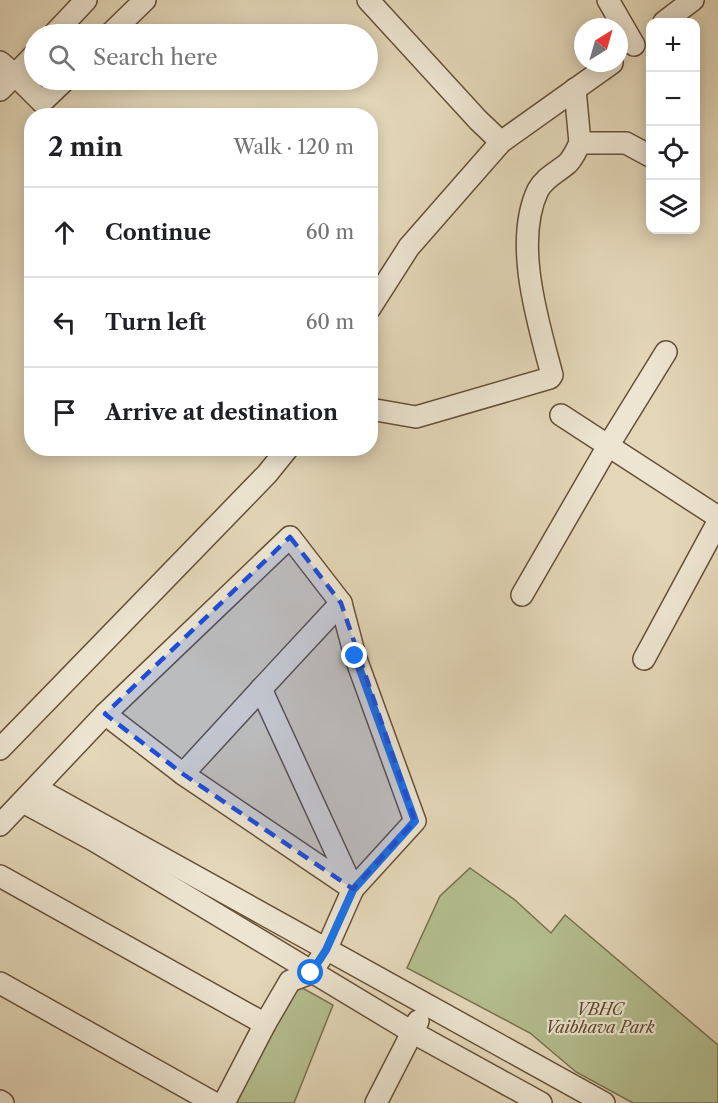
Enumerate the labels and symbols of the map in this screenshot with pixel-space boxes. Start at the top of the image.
north arrow [574,18,628,72]
route end [341,642,367,668]
route start [297,959,323,985]
park label: VBHC Vaibhava Park [545,999,655,1037]

